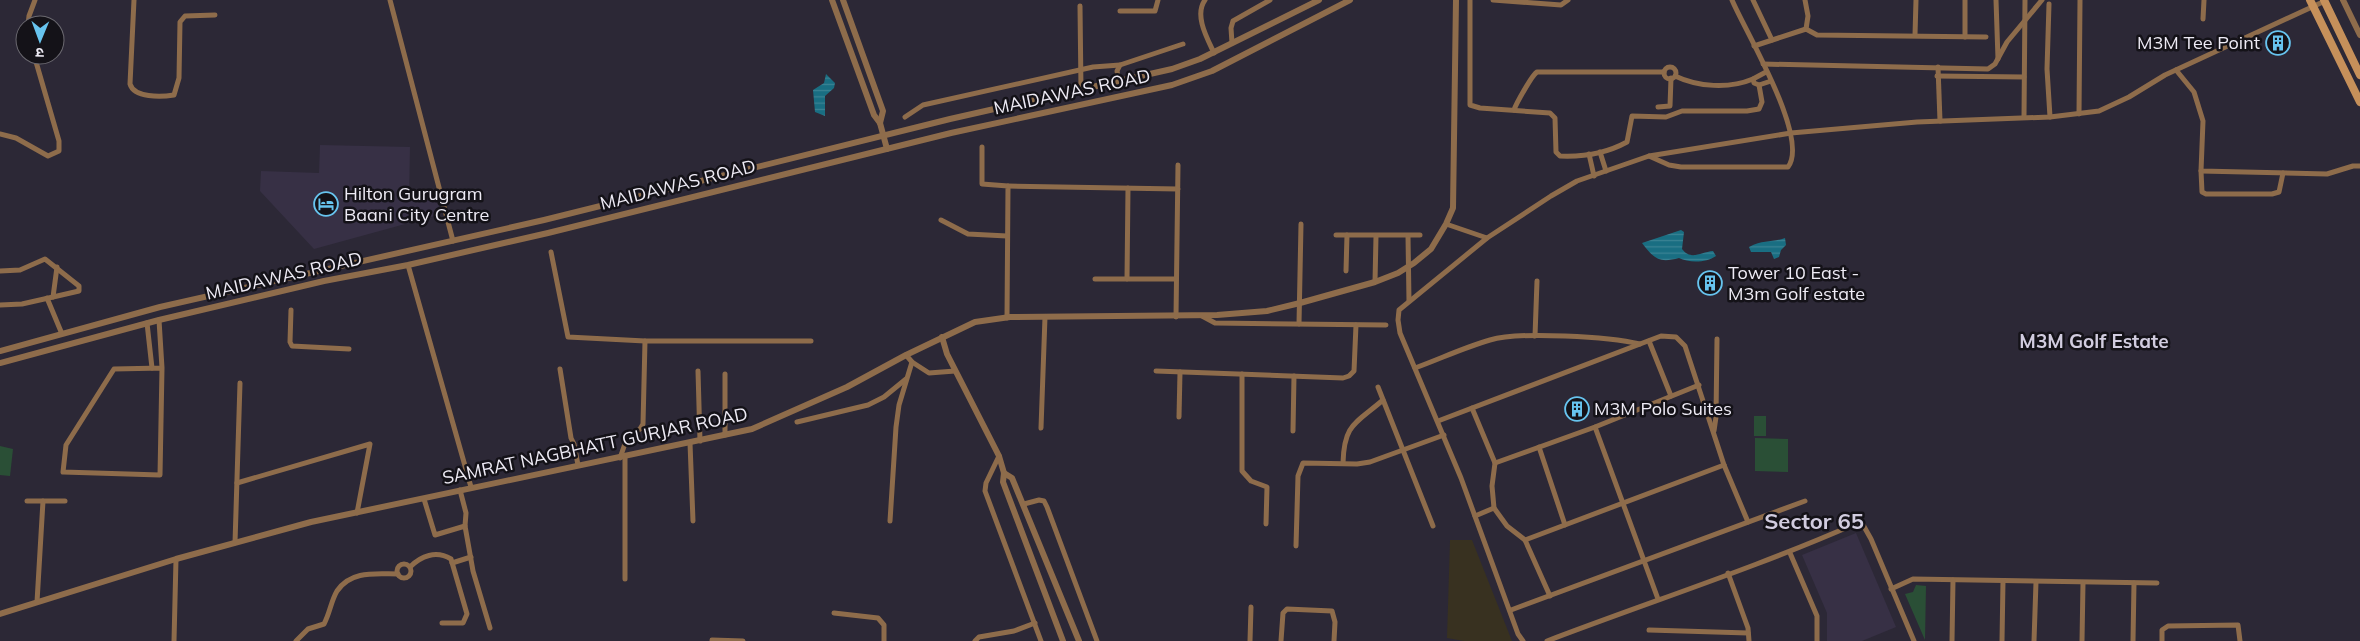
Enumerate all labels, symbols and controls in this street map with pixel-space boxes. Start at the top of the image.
north arrow [15,15,65,65]
building icon: M3M Tee Point [2265,30,2291,56]
place label: M3M Tee Point [2137,31,2260,54]
text: उ [35,44,44,62]
street label: MAIDAWAS ROAD [991,64,1152,119]
street label: MAIDAWAS ROAD [598,154,758,215]
place label: Hilton Gurugram Baani City Centre [344,182,489,226]
hotel icon: Hilton Gurugram Baani City Centre [313,191,339,217]
street label: MAIDAWAS ROAD [204,246,364,305]
place label: Tower 10 East - M3m Golf estate [1728,261,1865,305]
building icon: Tower 10 East - M3m Golf estate [1697,270,1723,296]
district label: M3M Golf Estate [2019,329,2169,353]
building icon: M3M Polo Suites [1564,396,1590,422]
place label: M3M Polo Suites [1594,397,1732,420]
street label: SAMRAT NAGBHATT GURJAR ROAD [440,402,750,489]
district label: Sector 65 [1764,507,1864,535]

